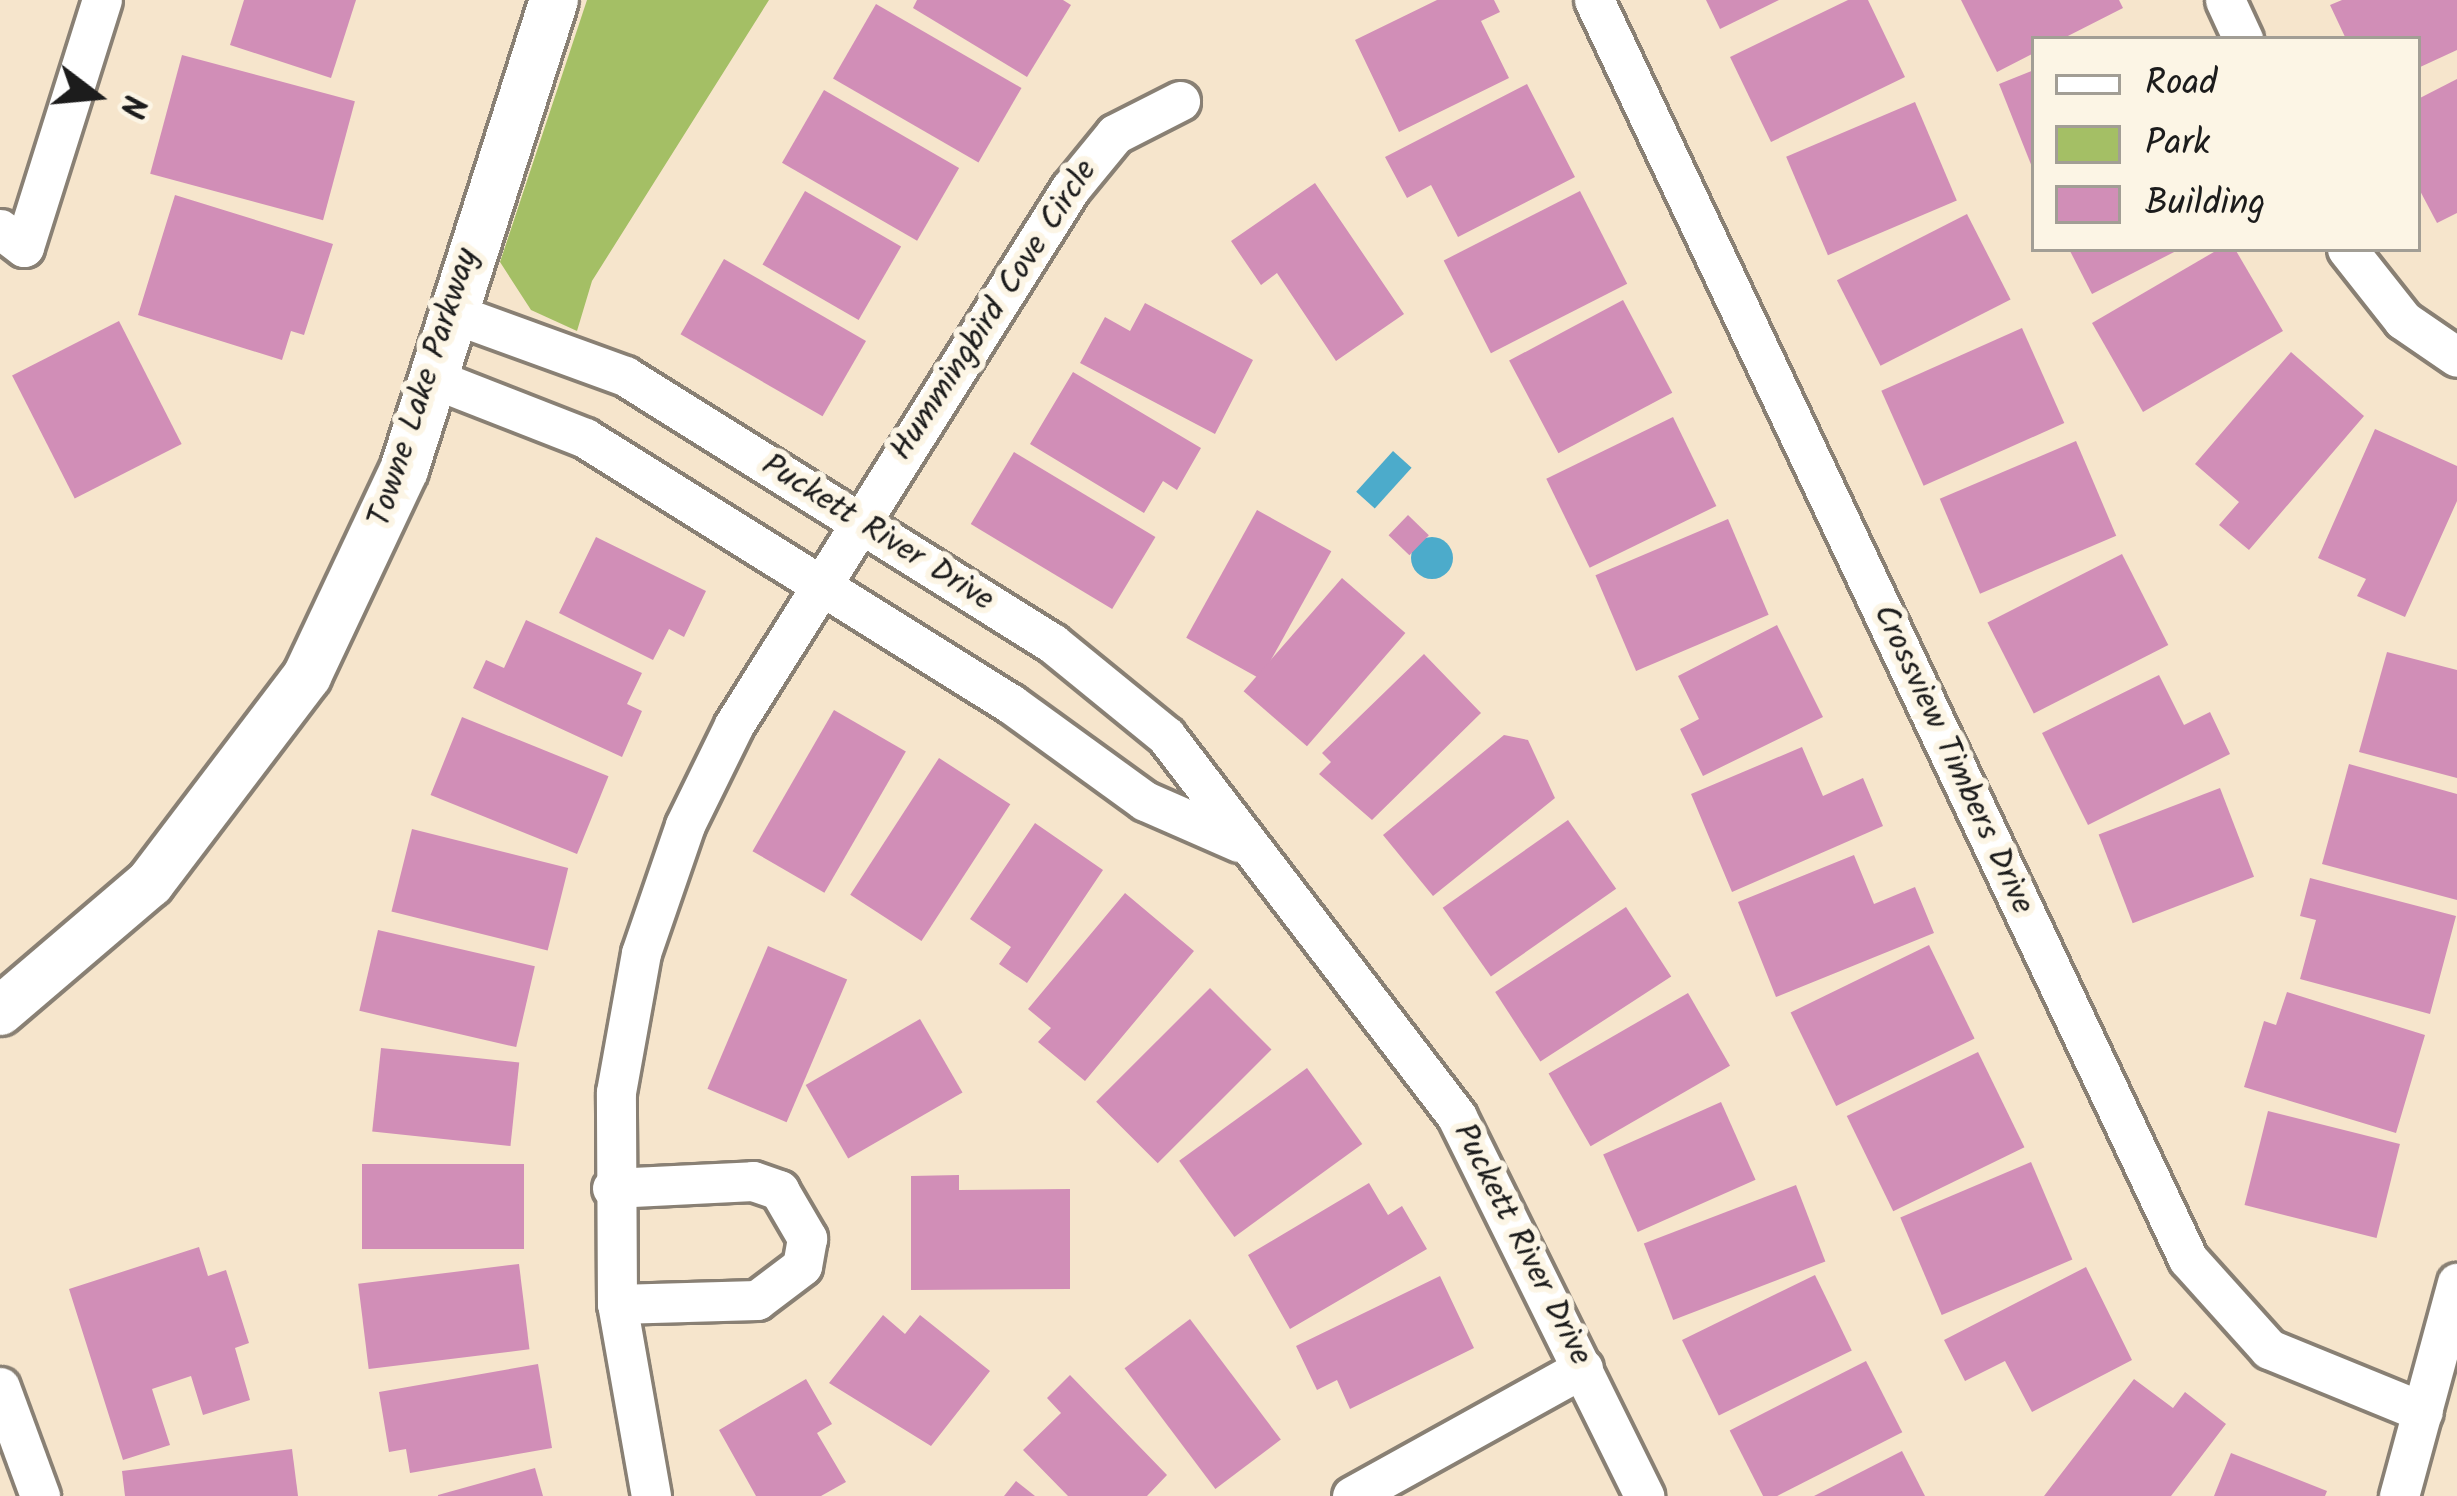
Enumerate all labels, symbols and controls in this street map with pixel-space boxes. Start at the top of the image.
north arrow [36,36,156,156]
legend [2031,36,2421,252]
text: Road [2145,56,2217,113]
text: N [103,89,159,123]
text: Park [2145,116,2210,173]
street label: Hummingbird Cove Circle [883,153,1107,469]
text: Building [2145,176,2265,233]
street label: Towne Lake Parkway [361,244,489,532]
street label: Puckett River Drive [754,447,1000,621]
street label: Crossview Timbers Drive [1863,599,2041,921]
street label: Puckett River Drive [1443,1117,1599,1373]

